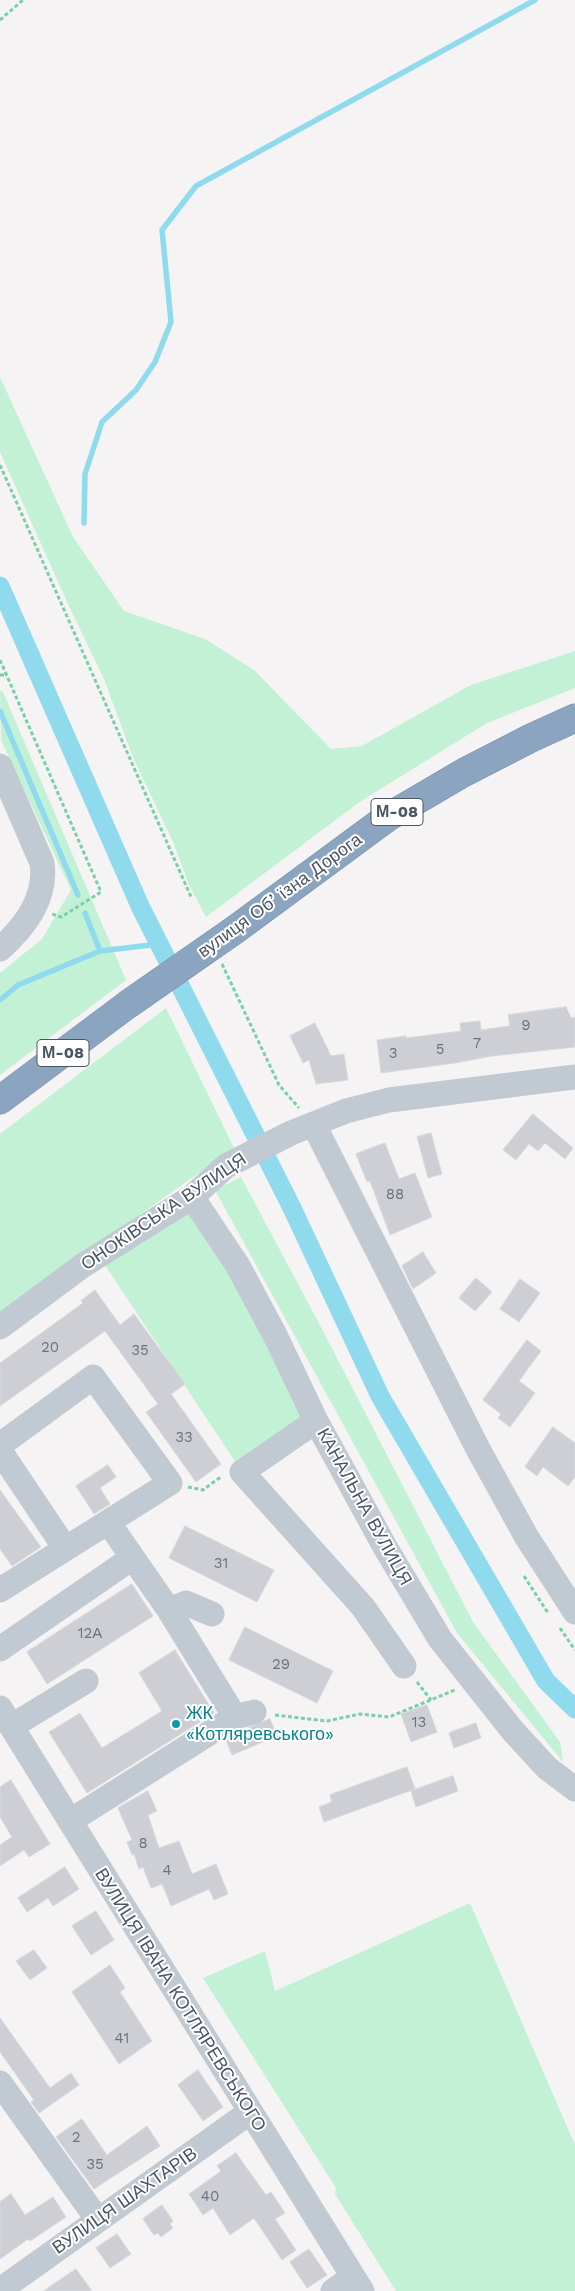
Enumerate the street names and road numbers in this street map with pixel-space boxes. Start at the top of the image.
road number: М-08 [371,799,423,826]
street label: вулиця Обʼїзна Дорога [194,829,366,963]
road number: М-08 [37,1040,89,1066]
street label: ОНОКІВСЬКА ВУЛИЦЯ [77,1149,251,1275]
street label: КАНАЛЬНА ВУЛИЦЯ [312,1425,416,1589]
street label: ВУЛИЦЯ ІВАНА КОТЛЯРЕВСЬКОГО [90,1865,270,2135]
street label: ВУЛИЦЯ ШАХТАРІВ [49,2143,201,2259]

